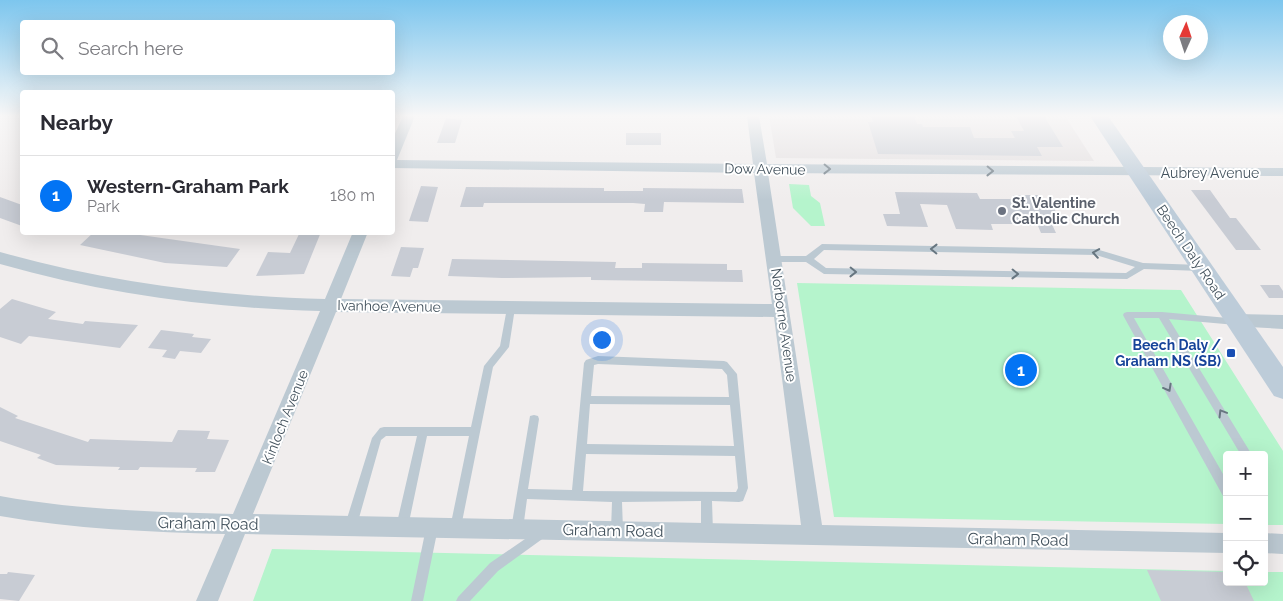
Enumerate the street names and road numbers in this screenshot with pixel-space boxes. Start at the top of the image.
street label: Dow Avenue [724,160,806,178]
street label: Aubrey Avenue [1161,165,1259,181]
street label: Beech Daly Road [1153,202,1229,302]
street label: Norborne Avenue [768,267,800,383]
street label: Ivanhoe Avenue [337,297,441,315]
street label: Kinloch Avenue [259,367,311,467]
street label: Graham Road [157,513,259,534]
street label: Graham Road [562,520,664,541]
street label: Graham Road [967,529,1069,550]

